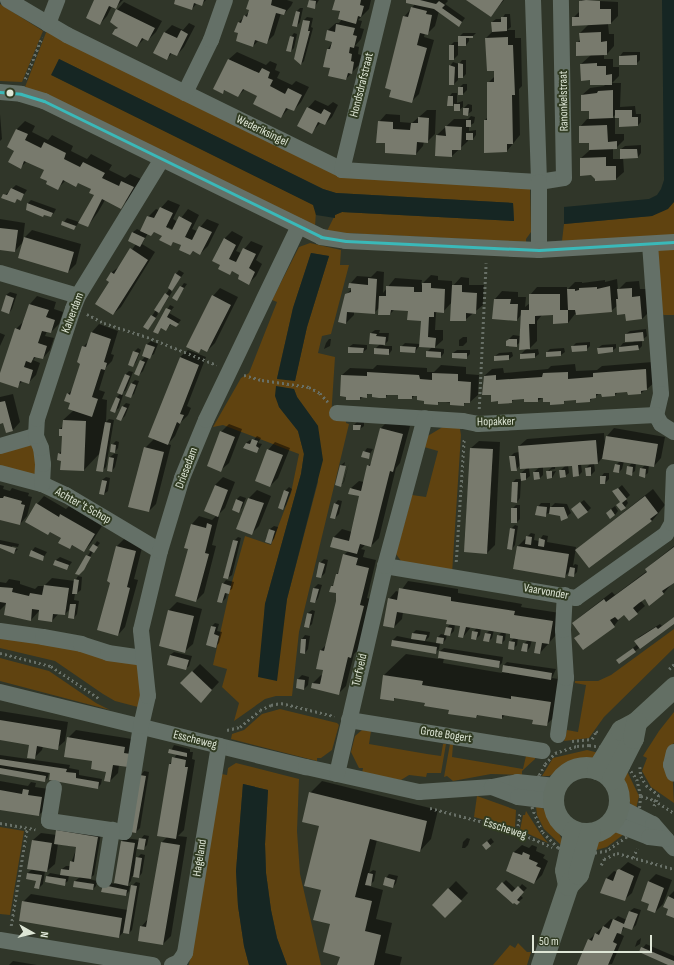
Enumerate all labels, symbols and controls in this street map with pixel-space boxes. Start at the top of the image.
street label: Hondsdrafstraat [347,51,377,119]
street label: Ranonkelstraat [556,70,572,132]
unlabelled marker [5,88,15,98]
street label: Wederiksingel [234,112,290,150]
street label: Kalverdam [59,291,87,335]
street label: Hopakker [477,414,515,430]
street label: Driesedam [173,445,201,491]
street label: Achter 't Schop [53,485,113,527]
street label: Vaarvonder [522,581,570,603]
street label: Turfveld [349,652,371,688]
street label: Grote Bogert [419,724,473,746]
street label: Esscheweg [172,728,218,752]
street label: Esscheweg [482,815,528,843]
street label: Hageland [190,838,210,878]
north arrow [12,913,52,953]
scale bar [534,927,654,953]
text: N [38,931,51,939]
text: 50 m [539,934,559,949]

